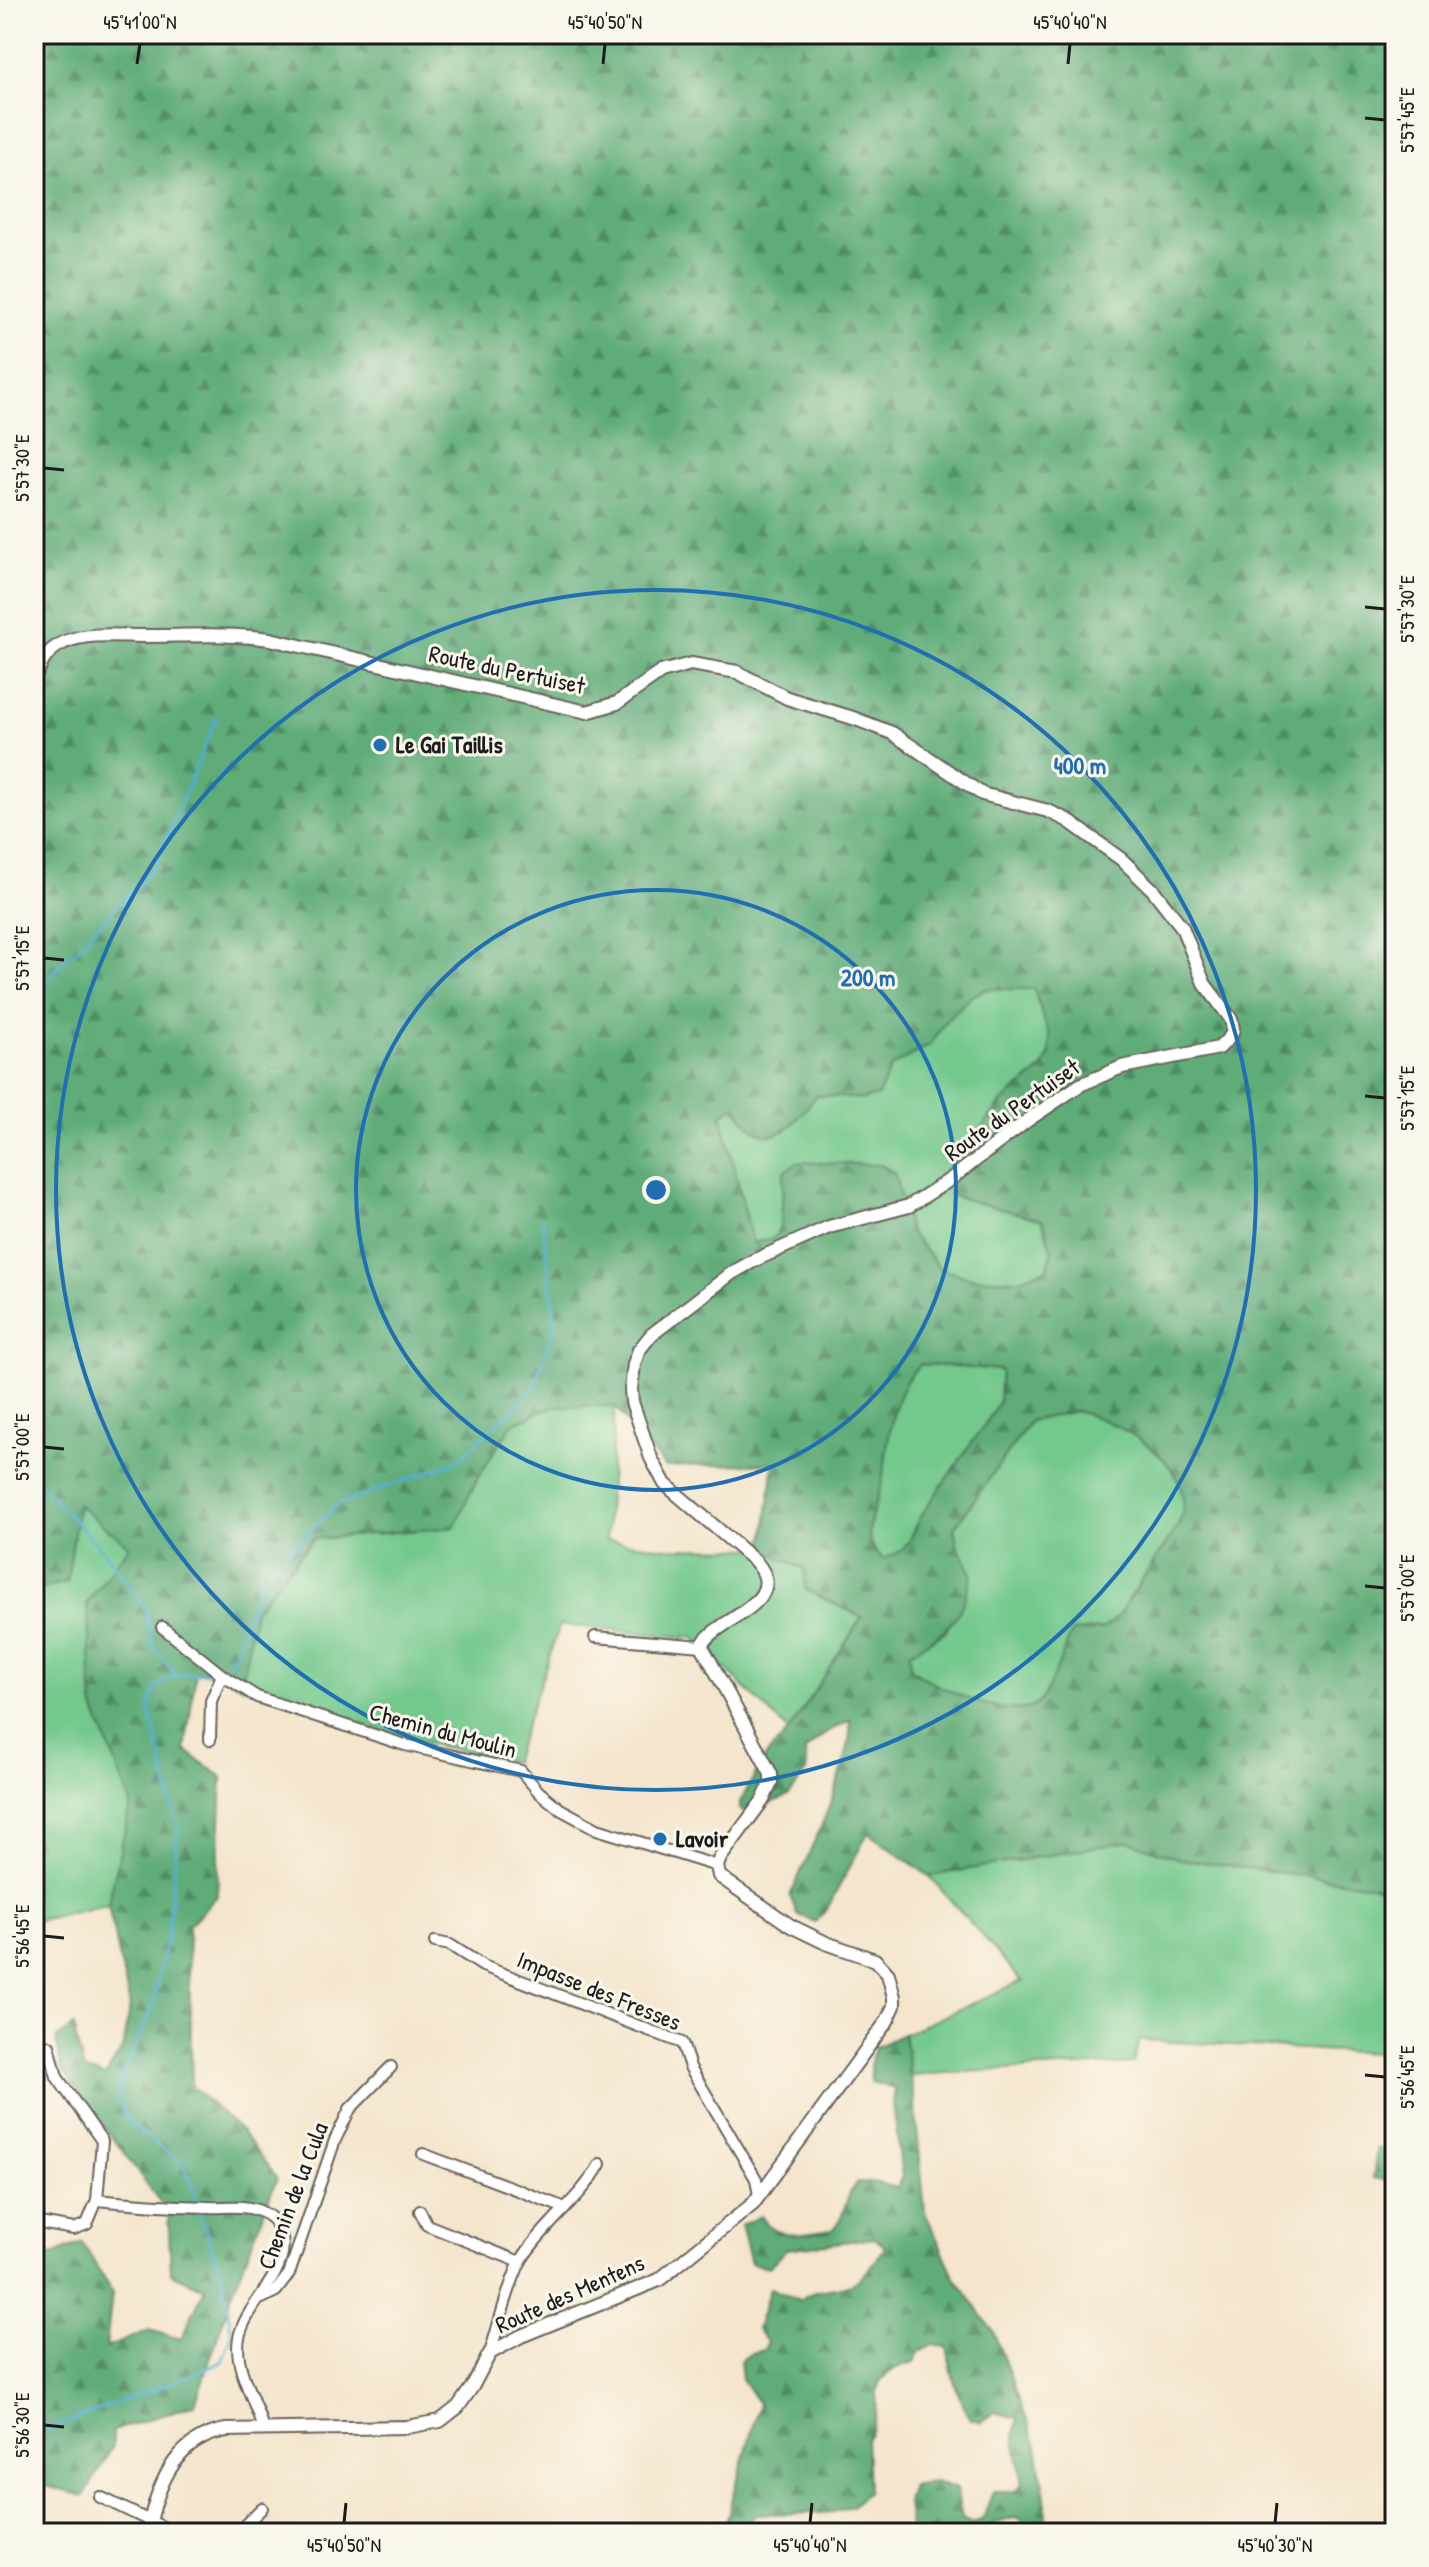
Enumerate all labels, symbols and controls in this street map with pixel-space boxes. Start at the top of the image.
text: 45°41'00"N [103,8,177,35]
text: 45°40'50"N [568,8,642,35]
text: 45°40'40"N [1033,8,1107,35]
text: 5°57'45"E [1393,87,1420,153]
text: 5°57'30"E [8,434,35,502]
text: 5°57'30"E [1393,575,1420,643]
street label: Route du Pertuiset [426,637,589,701]
place label: Le Gai Taillis [396,728,503,760]
marker: Le Gai Taillis [371,736,389,754]
text: 400 m [1054,749,1106,781]
text: 5°57'15"E [8,925,35,991]
text: 200 m [841,961,895,993]
street label: Route du Pertuiset [937,1050,1086,1168]
text: 5°57'15"E [1393,1065,1420,1131]
centre of rings [642,1176,670,1204]
text: 5°57'00"E [8,1413,35,1481]
text: 5°57'00"E [1393,1554,1420,1622]
street label: Chemin du Moulin [366,1695,521,1765]
place label: Lavoir [676,1822,729,1854]
marker: Lavoir [651,1830,669,1848]
text: 5°56'45"E [8,1904,35,1968]
street label: Impasse des Fresses [513,1943,686,2037]
text: 5°56'45"E [1393,2045,1420,2109]
street label: Chemin de la Cula [249,2117,335,2274]
street label: Route des Mentens [490,2246,649,2340]
text: 5°56'30"E [8,2392,35,2458]
text: 45°40'50"N [307,2531,381,2558]
text: 45°40'40"N [773,2531,847,2558]
text: 45°40'30"N [1238,2531,1312,2558]

